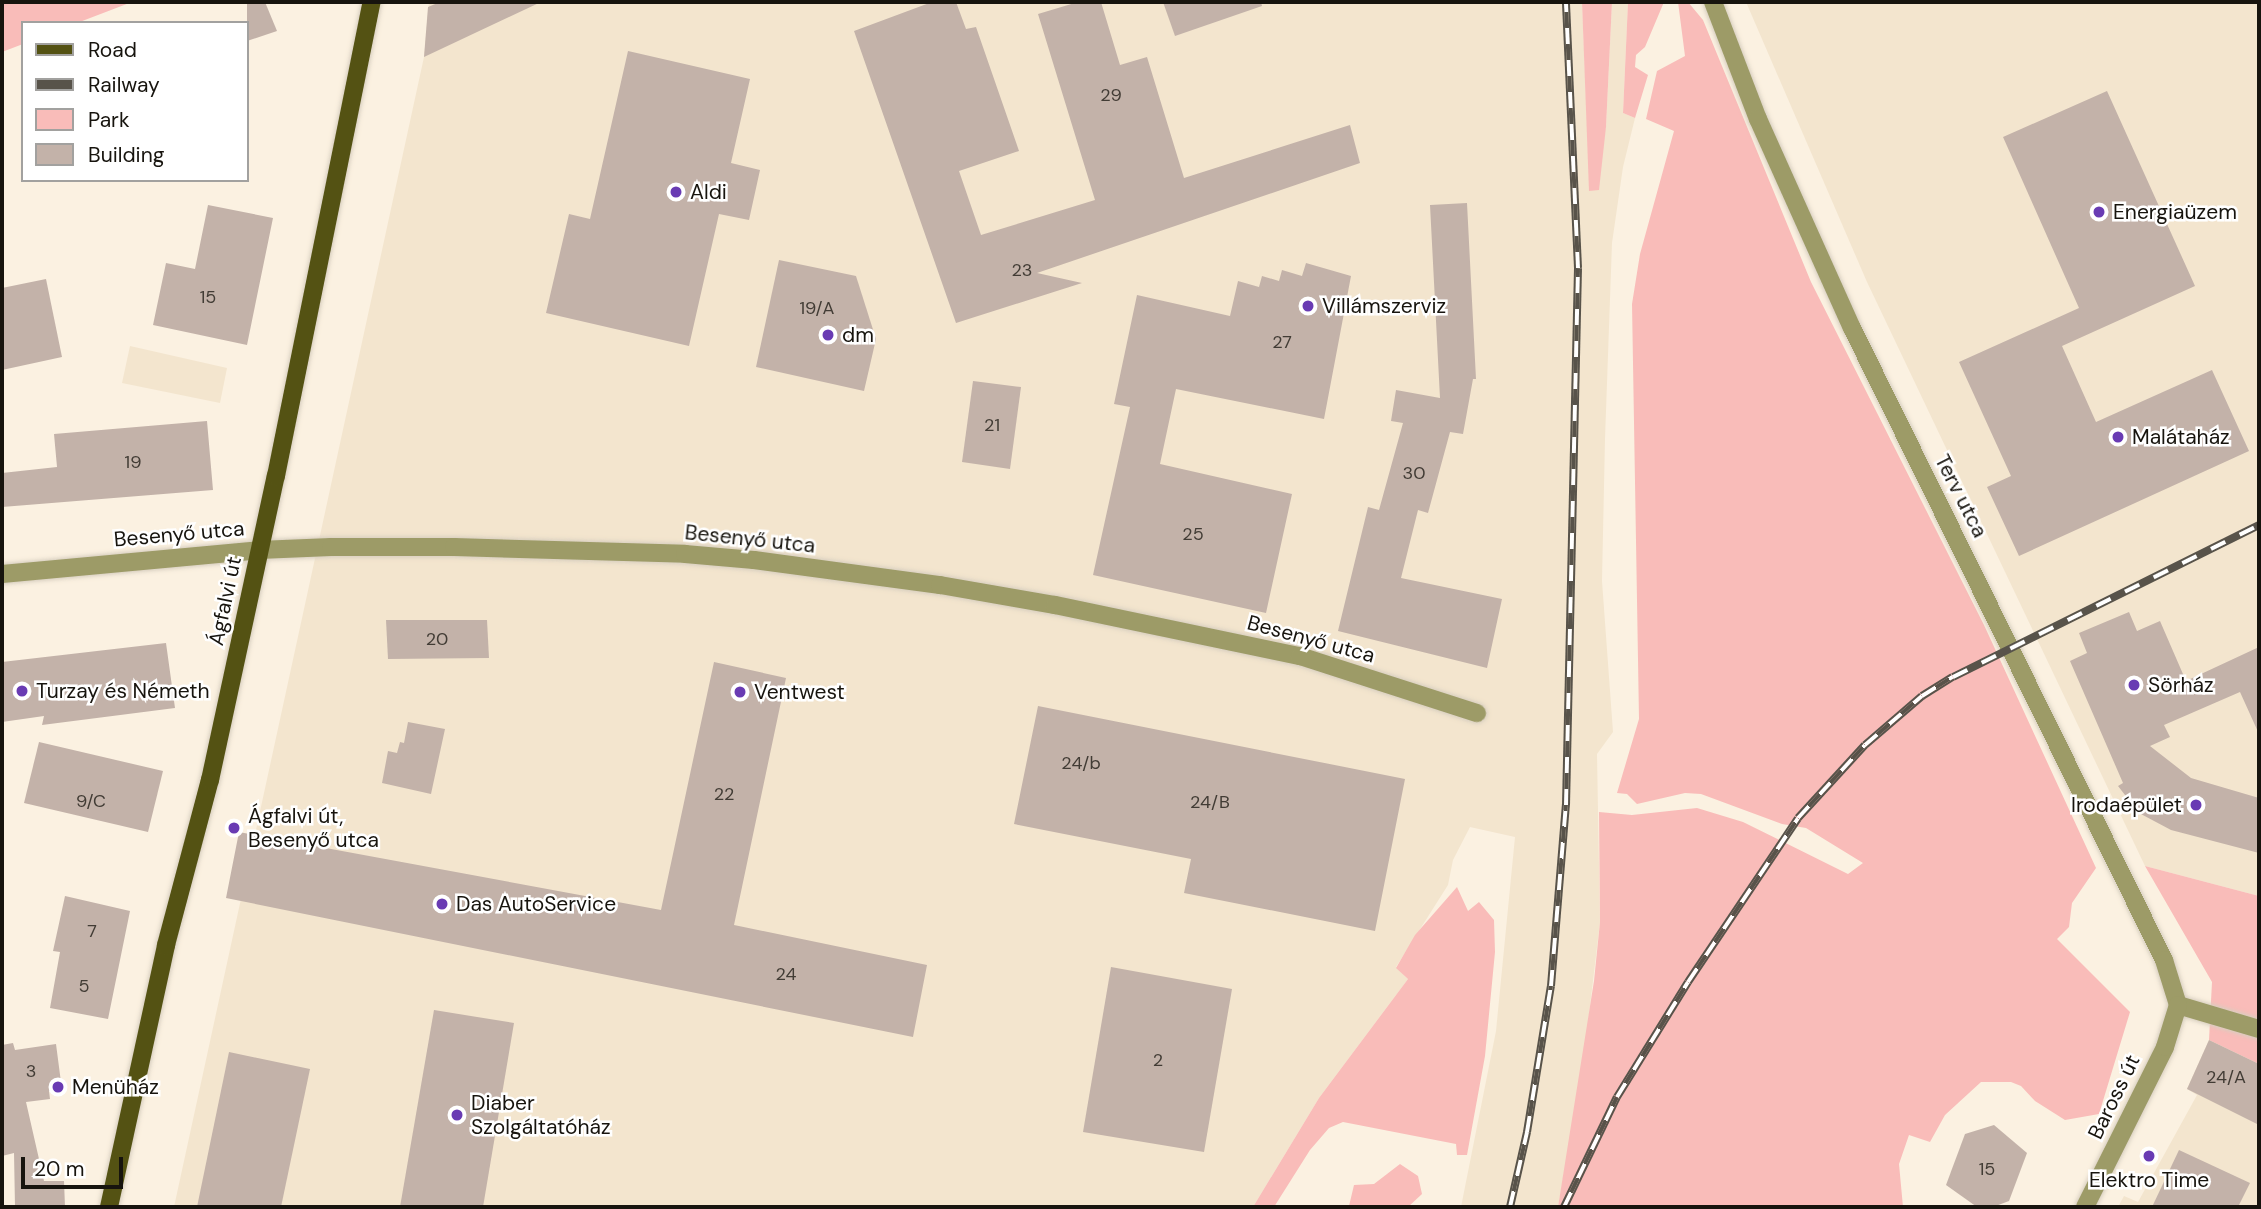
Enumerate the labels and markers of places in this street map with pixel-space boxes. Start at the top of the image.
place label: Aldi [690,179,727,205]
marker: Aldi [668,184,684,200]
place label: Energiaüzem [2113,199,2237,225]
marker: Energiaüzem [2091,204,2107,220]
place label: Villámszerviz [1322,293,1446,319]
marker: Villámszerviz [1300,298,1316,314]
place label: dm [842,322,874,348]
marker: dm [820,327,836,343]
place label: Malátaház [2132,424,2230,450]
marker: Malátaház [2110,429,2126,445]
place label: Sörház [2148,672,2214,698]
marker: Sörház [2126,677,2142,693]
place label: Turzay és Németh [36,678,210,704]
place label: Ventwest [754,679,845,705]
marker: Turzay és Németh [14,683,30,699]
marker: Ventwest [732,684,748,700]
place label: Irodaépület [2071,792,2182,818]
marker: Irodaépület [2188,797,2204,813]
place label: Ágfalvi út, Besenyő utca [248,803,379,853]
marker: Ágfalvi út, Besenyő utca [226,820,242,836]
place label: Das AutoService [456,891,616,917]
marker: Das AutoService [434,896,450,912]
place label: Menüház [72,1074,159,1100]
marker: Menüház [50,1079,66,1095]
place label: Diaber Szolgáltatóház [471,1090,611,1140]
marker: Diaber Szolgáltatóház [449,1107,465,1123]
marker: Elektro Time [2141,1148,2157,1164]
place label: Elektro Time [2089,1167,2209,1193]

